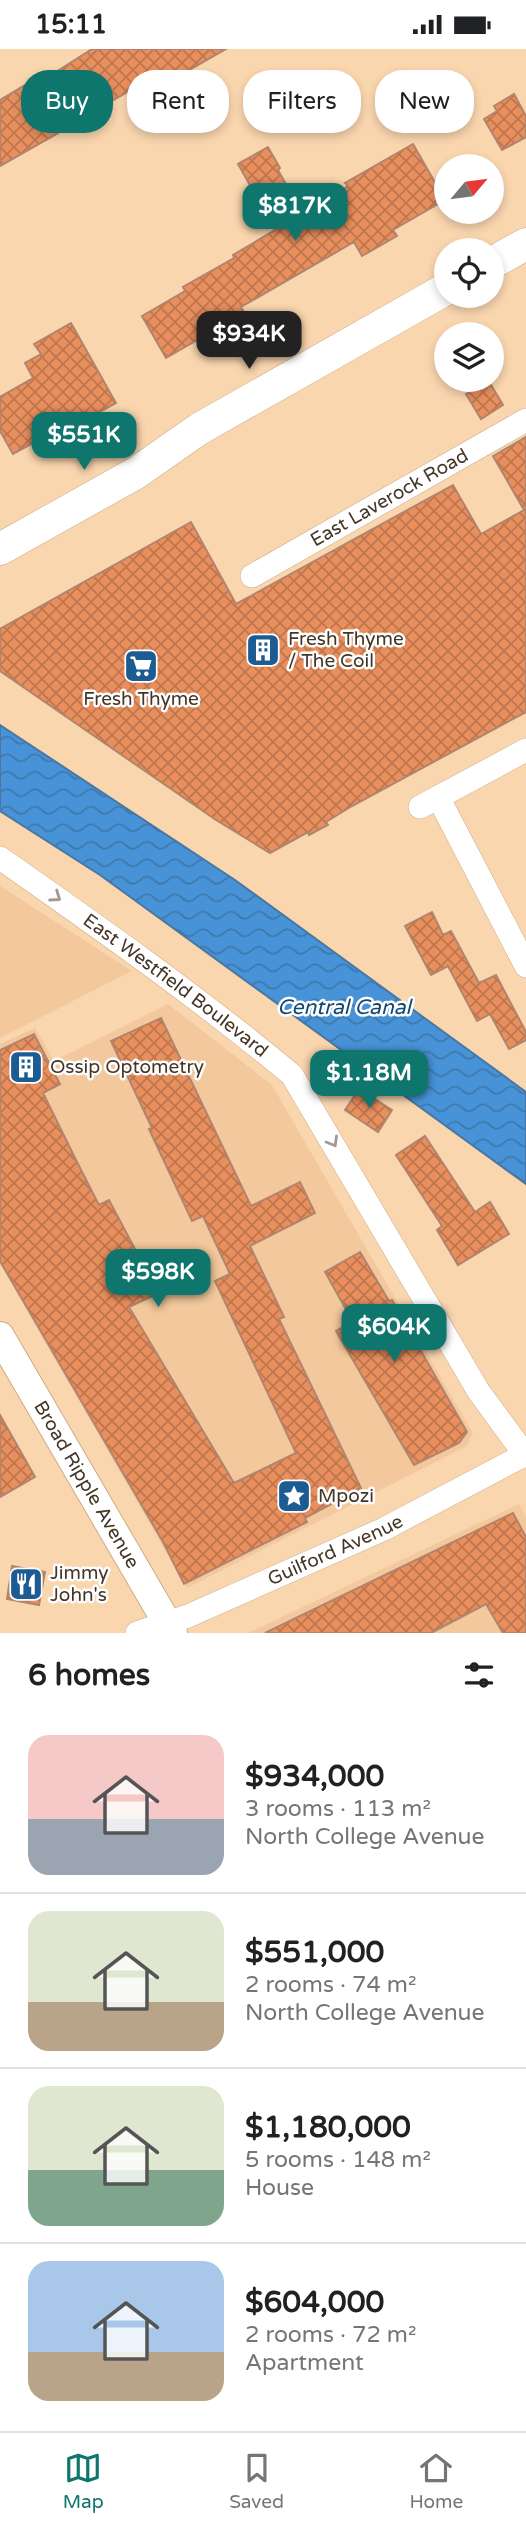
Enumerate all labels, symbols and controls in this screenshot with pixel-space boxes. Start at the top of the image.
text: 15:11 [35,9,107,40]
chip: Buy [21,70,113,133]
chip: Rent [127,70,229,133]
chip: Filters [243,70,361,133]
chip: New [375,70,474,133]
north arrow [434,154,504,224]
map controls [434,154,504,392]
pin: $817K [246,183,344,243]
text: $817K [259,192,331,220]
button: locate [434,238,504,308]
pin: $934K [200,311,298,371]
text: $934K [213,320,285,348]
button: layers [434,322,504,392]
pin: $551K [35,413,133,472]
text: $551K [48,421,120,449]
street label: East Laverock Road [307,444,472,551]
place label: Fresh Thyme / The Coil [288,628,404,672]
building icon: Fresh Thyme / The Coil [244,631,282,669]
supermarket icon: Fresh Thyme [122,647,160,685]
place label: Fresh Thyme [83,688,199,710]
one-way arrow [48,889,61,901]
street label: East Westfield Boulevard [79,909,272,1062]
water label: Central Canal [277,995,413,1020]
building icon: Ossip Optometry [7,1048,45,1086]
pin: $1.18M [312,1051,426,1110]
place label: Ossip Optometry [50,1056,204,1078]
text: $1.18M [326,1059,412,1087]
one-way arrow [325,1134,338,1147]
pin: $598K [109,1249,207,1309]
text: $598K [122,1258,194,1286]
pin: $604K [345,1305,443,1364]
text: $604K [358,1313,430,1341]
street label: Broad Ripple Avenue [29,1397,144,1572]
place icon: Mpozi [275,1477,313,1515]
place label: Mpozi [318,1485,374,1507]
street label: Guilford Avenue [264,1510,407,1590]
place label: Jimmy John's [50,1562,109,1606]
restaurant icon: Jimmy John's [7,1565,45,1603]
icon: filters [460,1656,498,1694]
text: 6 homes [28,1657,150,1694]
text: $934,000 [245,1758,384,1795]
icon: home [84,1763,168,1847]
text: 3 rooms · 113 m² [245,1795,431,1823]
text: North College Avenue [245,1823,485,1851]
text: $551,000 [245,1934,384,1971]
icon: home [84,1939,168,2023]
text: 2 rooms · 74 m² [245,1971,416,1999]
text: North College Avenue [245,1999,485,2027]
text: $1,180,000 [245,2109,411,2146]
icon: home [84,2114,168,2198]
text: 5 rooms · 148 m² [245,2146,431,2174]
text: House [245,2174,314,2202]
text: $604,000 [245,2284,384,2321]
icon: home [84,2289,168,2373]
text: 2 rooms · 72 m² [245,2321,416,2349]
text: Apartment [245,2349,364,2377]
tab: Map [63,2449,104,2513]
tab: Saved [229,2449,284,2513]
tab: Home [409,2449,463,2513]

